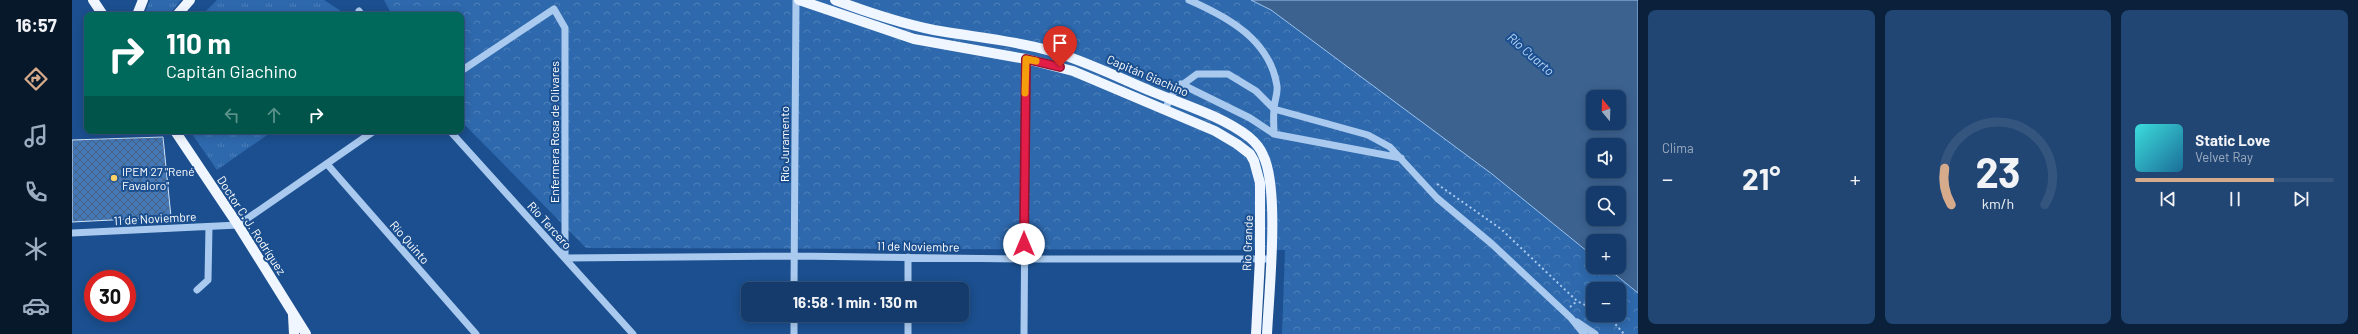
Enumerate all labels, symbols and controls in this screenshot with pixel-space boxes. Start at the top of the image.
text: 16:57 [15,14,57,36]
text: 110 m [166,26,231,60]
pin [1043,26,1077,67]
icon: right [100,28,152,80]
water label: Río Cuarto [1504,29,1558,79]
icon: arrive [1049,32,1071,54]
street label: Capitán Giachino [1105,51,1191,99]
text: Capitán Giachino [166,60,297,82]
street label: Enfermera Rosa de Olivares [547,61,561,203]
icon: directions [22,65,50,93]
north arrow [1586,90,1626,130]
map controls [1586,90,1626,322]
icon: left [221,104,243,126]
icon: ahead [263,104,285,126]
icon: right [305,104,327,126]
street label: Río Juramento [777,106,791,182]
icon: music [22,122,50,150]
text: Static Love [2195,131,2270,149]
button: sound [1586,138,1626,178]
text: Clima [1662,140,1694,156]
text: 23 [1975,146,2021,196]
text: Velvet Ray [2195,149,2253,165]
text: 21° [1742,160,1781,196]
place label: IPEM 27 "René Favaloro" [122,164,195,192]
text: − [1662,165,1673,191]
text: + [1850,165,1861,191]
marker: IPEM 27 "René Favaloro" [109,173,119,183]
street label: Doctor C. J. Rodríguez [215,173,289,277]
icon: phone [22,178,50,206]
button: search [1586,186,1626,226]
icon: previous [2157,188,2179,210]
icon: pause [2224,188,2246,210]
icon: next [2290,188,2312,210]
text: km/h [1982,195,2014,212]
street label: Río Tercero [525,198,575,252]
street label: 11 de Noviembre [113,209,197,227]
street label: Río Grande [1239,215,1255,271]
street label: Río Quinto [388,218,432,266]
position arrow [1003,223,1045,265]
button: + [1586,234,1626,274]
icon: climate [22,235,50,263]
street label: 11 de Noviembre [876,238,960,254]
speed limit sign: 30 [84,270,136,322]
button: − [1586,282,1626,322]
icon: car [22,292,50,320]
text: 16:58 · 1 min · 130 m [793,293,917,311]

